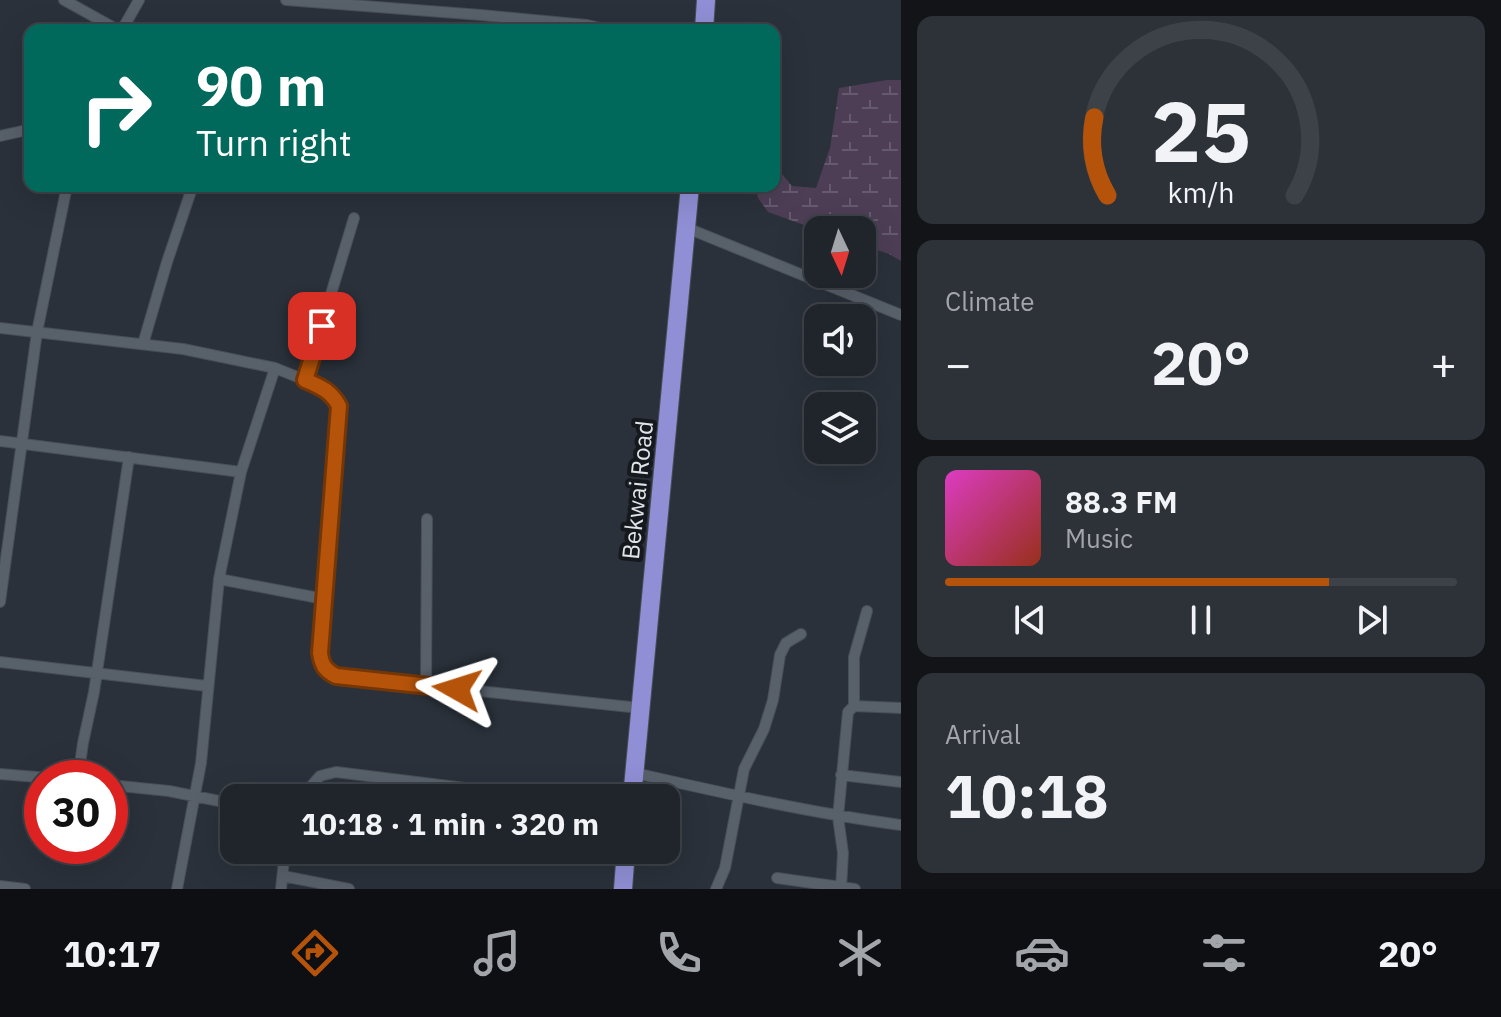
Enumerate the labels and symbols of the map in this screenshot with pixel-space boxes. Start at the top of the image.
north arrow [804,216,876,288]
pin [288,292,356,360]
street label: Bekwai Road [614,419,660,561]
position arrow [415,647,499,731]
speed limit sign: 30 [24,760,128,864]

